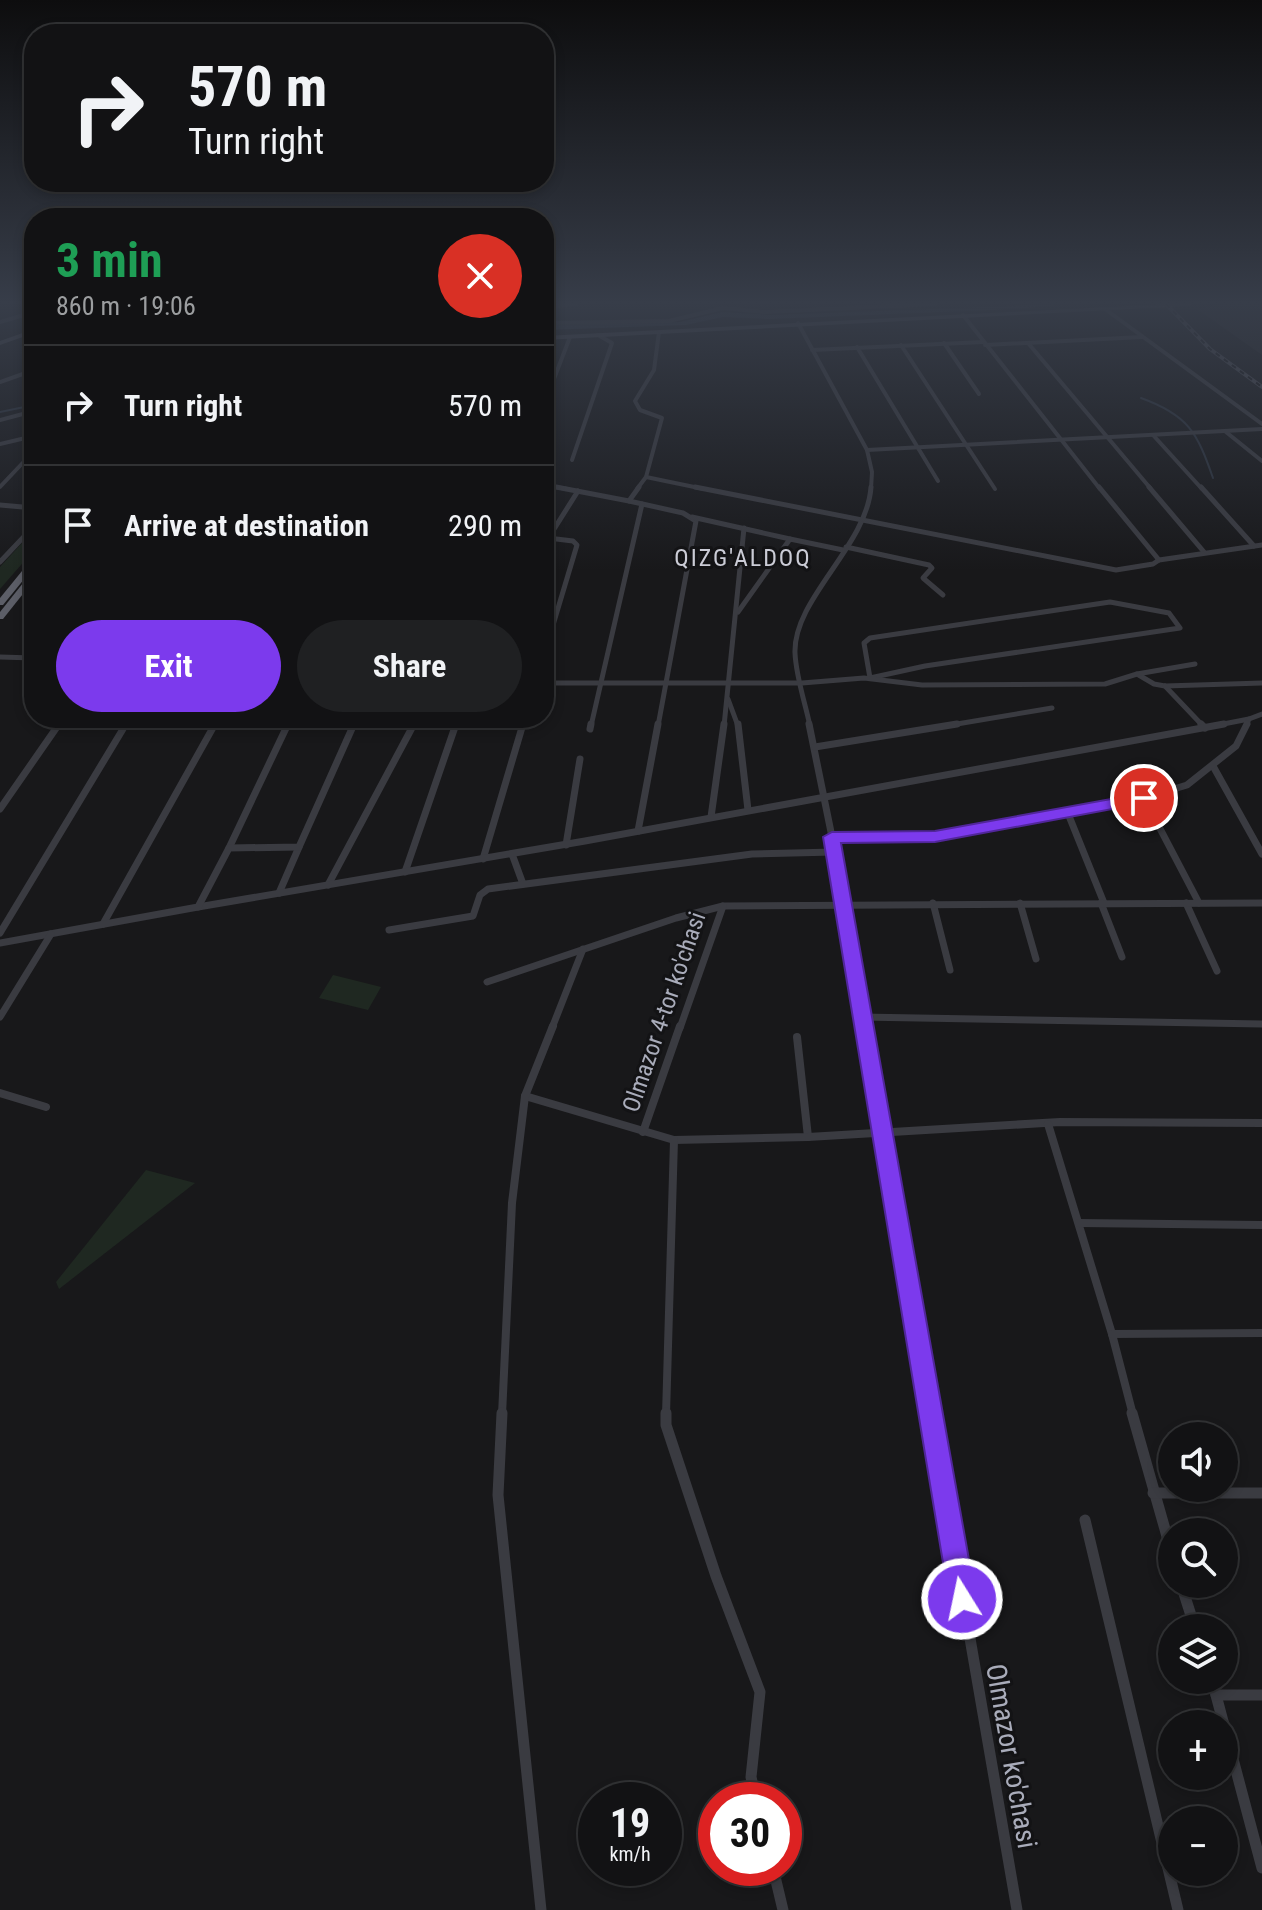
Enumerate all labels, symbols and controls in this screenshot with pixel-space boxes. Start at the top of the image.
text: 570 m [188,54,327,120]
icon: right [56,56,160,160]
text: Turn right [188,121,324,163]
text: 3 min [56,232,163,289]
button: close [438,234,522,318]
text: 860 m · 19:06 [56,291,196,321]
icon: right [56,383,100,427]
text: Turn right [124,388,242,423]
text: 570 m [448,388,522,423]
icon: arrive [56,503,100,547]
text: Arrive at destination [124,508,369,543]
text: 290 m [448,508,522,543]
district label: QIZG'ALDOQ [674,544,812,572]
button: Exit [56,620,281,712]
button: Share [297,620,522,712]
pin [1110,764,1178,832]
icon: arrive [1122,776,1166,820]
street label: Olmazor 4-tor ko'chasi [617,908,711,1116]
map controls [1158,1422,1238,1886]
button: sound [1158,1422,1238,1502]
button: search [1158,1518,1238,1598]
position arrow [920,1557,1004,1641]
button: layers [1158,1614,1238,1694]
street label: Olmazor ko'chasi [979,1661,1044,1851]
button: + [1158,1710,1238,1790]
speed limit sign: 30 [698,1782,802,1886]
text: 19 [610,1800,650,1847]
button: − [1158,1806,1238,1886]
text: km/h [609,1842,651,1866]

